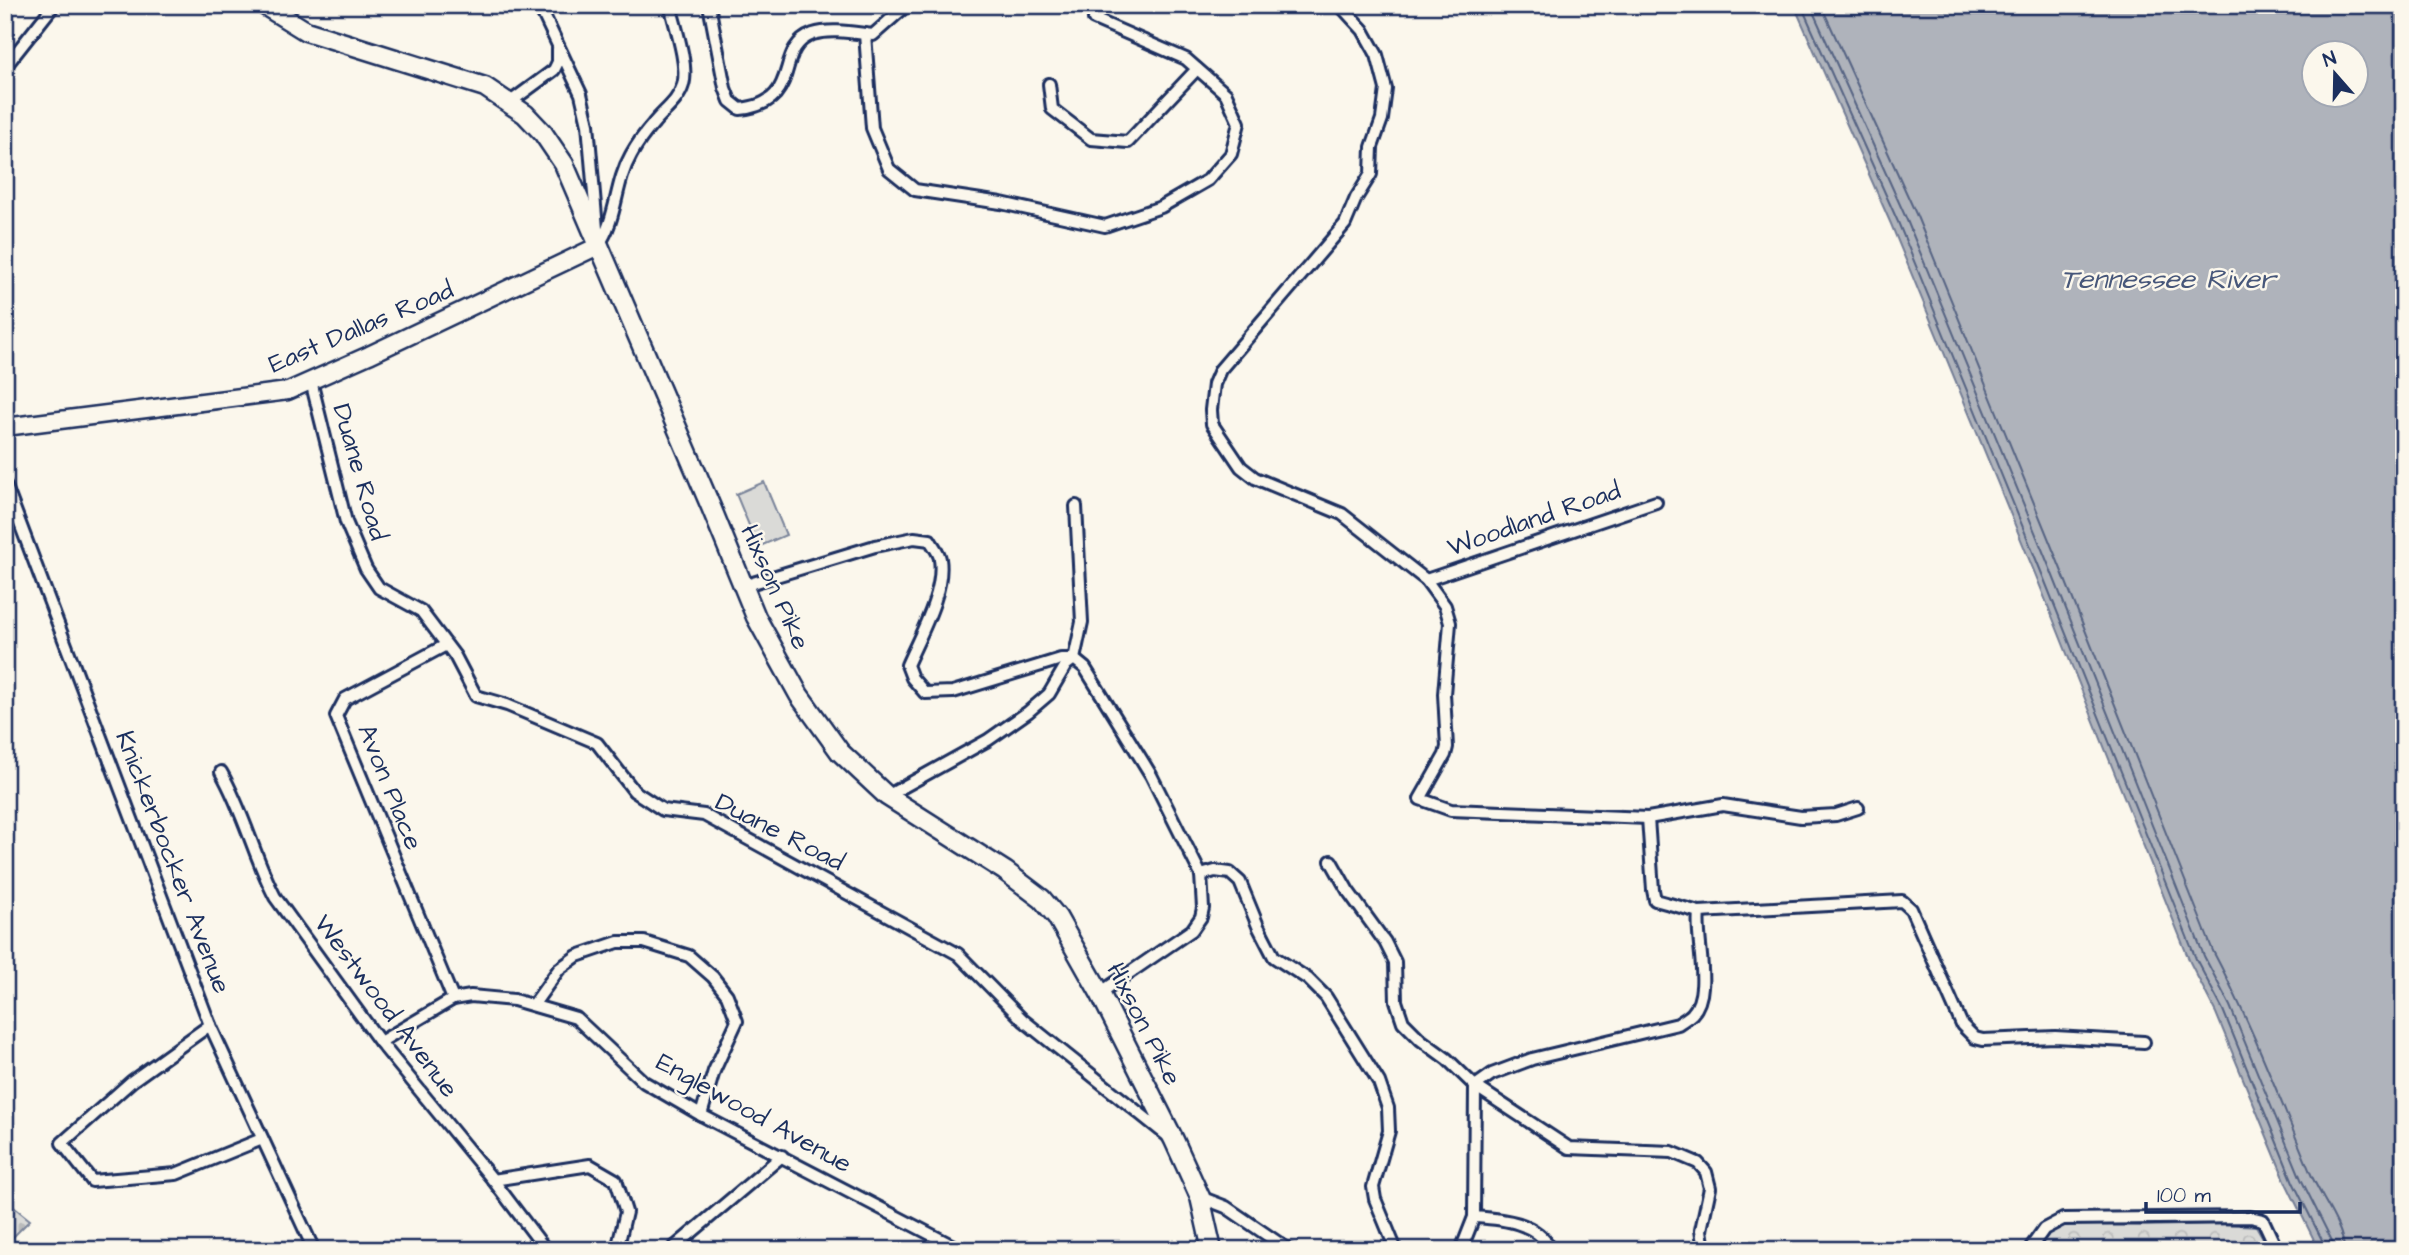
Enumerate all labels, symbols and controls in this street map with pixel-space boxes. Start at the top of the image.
north arrow [2300,38,2370,108]
text: N [2319,45,2340,74]
water label: Tennessee River [2061,260,2278,299]
street label: East Dallas Road [263,272,459,382]
street label: Duane Road [323,400,397,544]
street label: Woodland Road [1443,473,1625,565]
street label: Hixson Pike [731,519,819,655]
street label: Avon Place [348,719,432,855]
street label: Knickerbocker Avenue [106,726,240,998]
street label: Duane Road [709,784,851,880]
street label: Westwood Avenue [305,907,467,1105]
street label: Hixson Pike [1098,956,1190,1092]
street label: Englewood Avenue [649,1044,858,1183]
scale bar [2146,1171,2300,1215]
text: 100 m [2157,1181,2212,1210]

